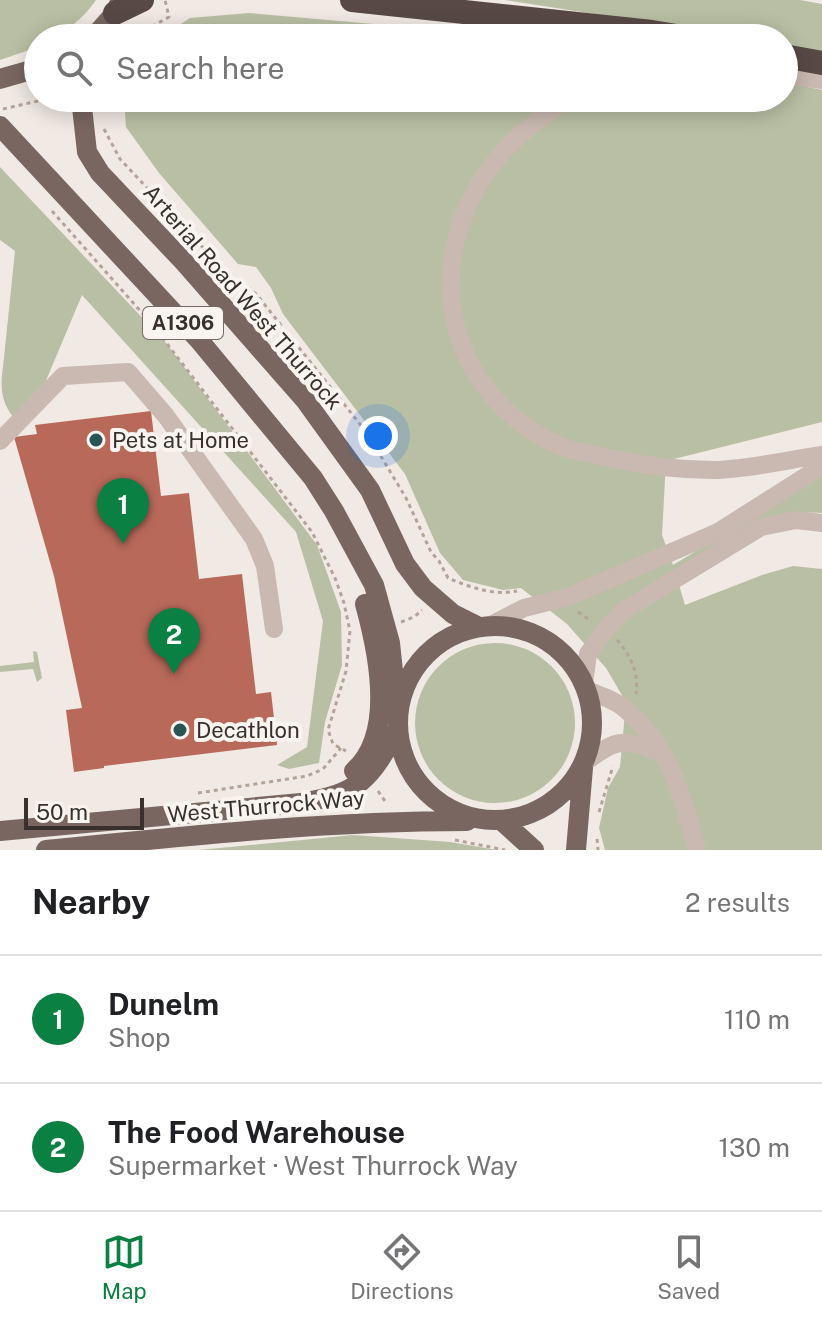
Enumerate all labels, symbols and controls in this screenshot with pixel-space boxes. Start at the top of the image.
search box [24,24,798,112]
icon: search [52,46,96,90]
text: Search here [116,50,284,86]
street label: Arterial Road West Thurrock [138,179,348,415]
road number: A1306 [143,307,223,339]
your location [358,416,398,456]
place label: Pets at Home [112,427,249,453]
marker: Pets at Home [87,431,105,449]
pin: 1 [97,478,149,544]
pin: 2 [148,608,200,674]
place label: Decathlon [196,717,300,743]
marker: Decathlon [171,721,189,739]
street label: West Thurrock Way [166,784,366,828]
scale bar [24,794,144,830]
text: 50 m [36,799,88,825]
text: Nearby [32,882,150,922]
text: 2 results [685,887,790,918]
text: Dunelm [108,986,219,1022]
text: 1 [52,1004,64,1035]
text: 110 m [724,1004,790,1035]
text: Shop [108,1022,171,1053]
text: The Food Warehouse [108,1114,405,1150]
text: 2 [50,1132,66,1163]
text: 130 m [718,1132,790,1163]
text: Supermarket · West Thurrock Way [108,1150,518,1181]
tab: Map [102,1230,147,1304]
tab: Directions [350,1230,454,1304]
tab: Saved [657,1230,720,1304]

